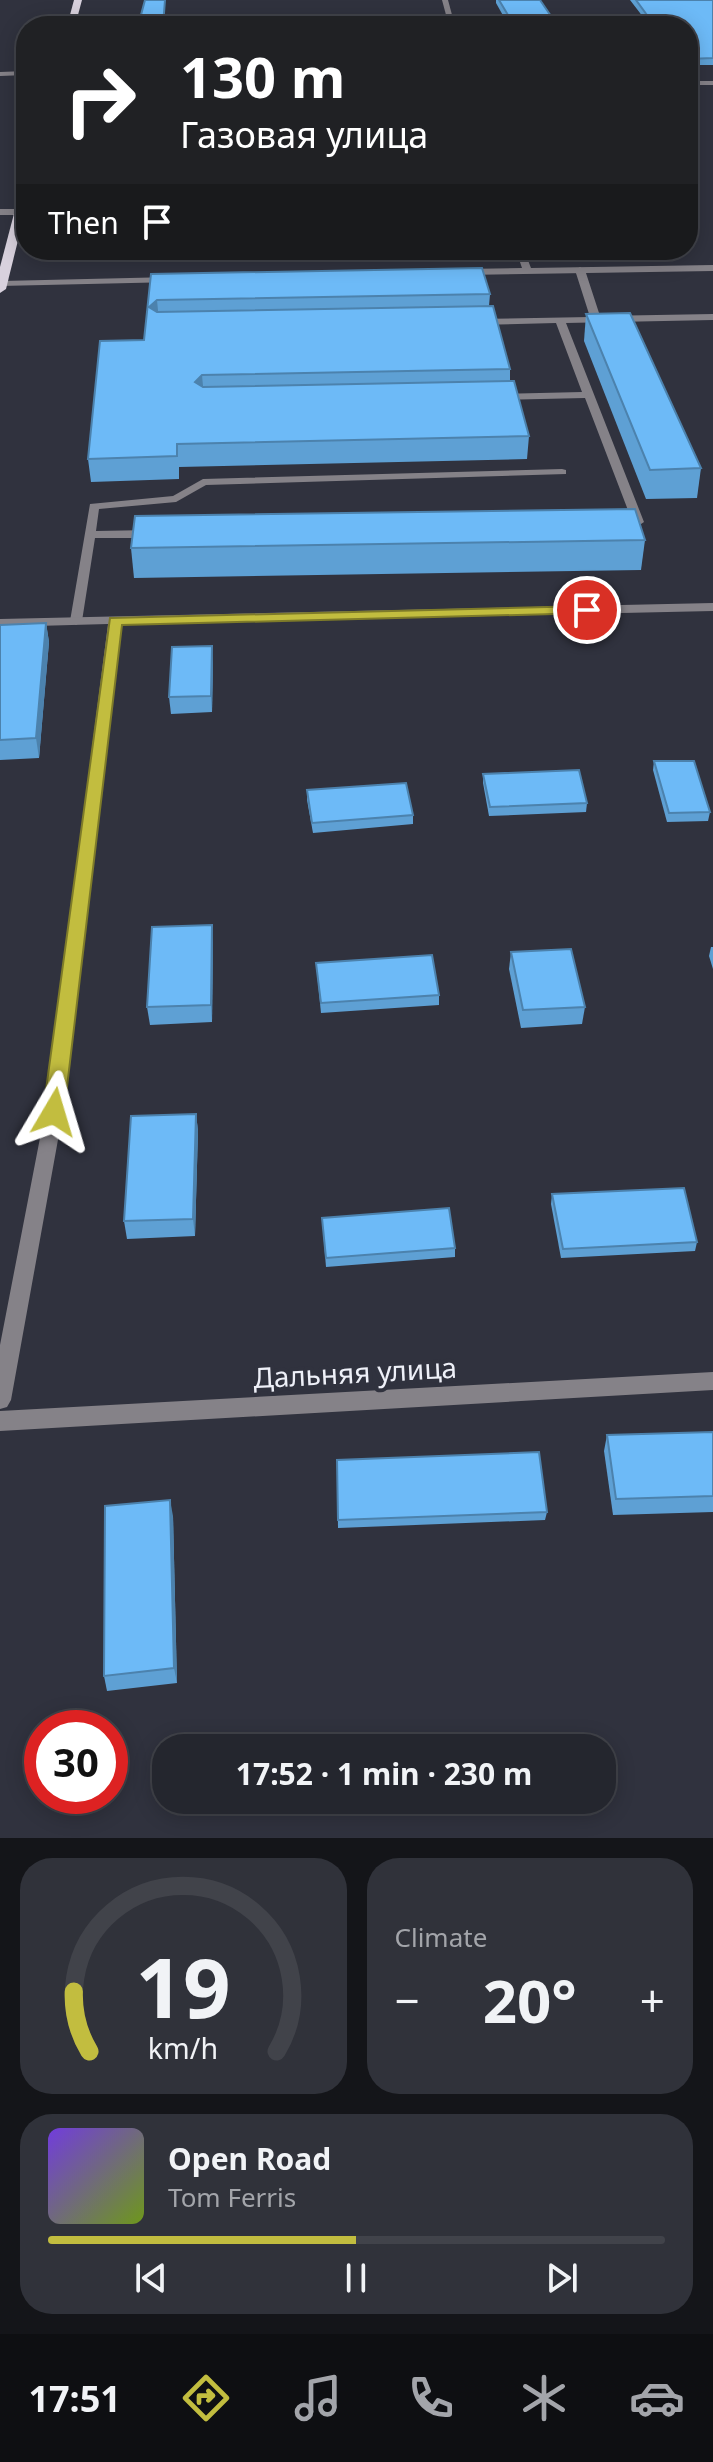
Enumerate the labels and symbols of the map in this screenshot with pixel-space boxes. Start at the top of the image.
pin [553,576,621,644]
position arrow [12,1070,96,1154]
street label: Дальняя улица [252,1348,458,1396]
speed limit sign: 30 [24,1710,128,1814]

